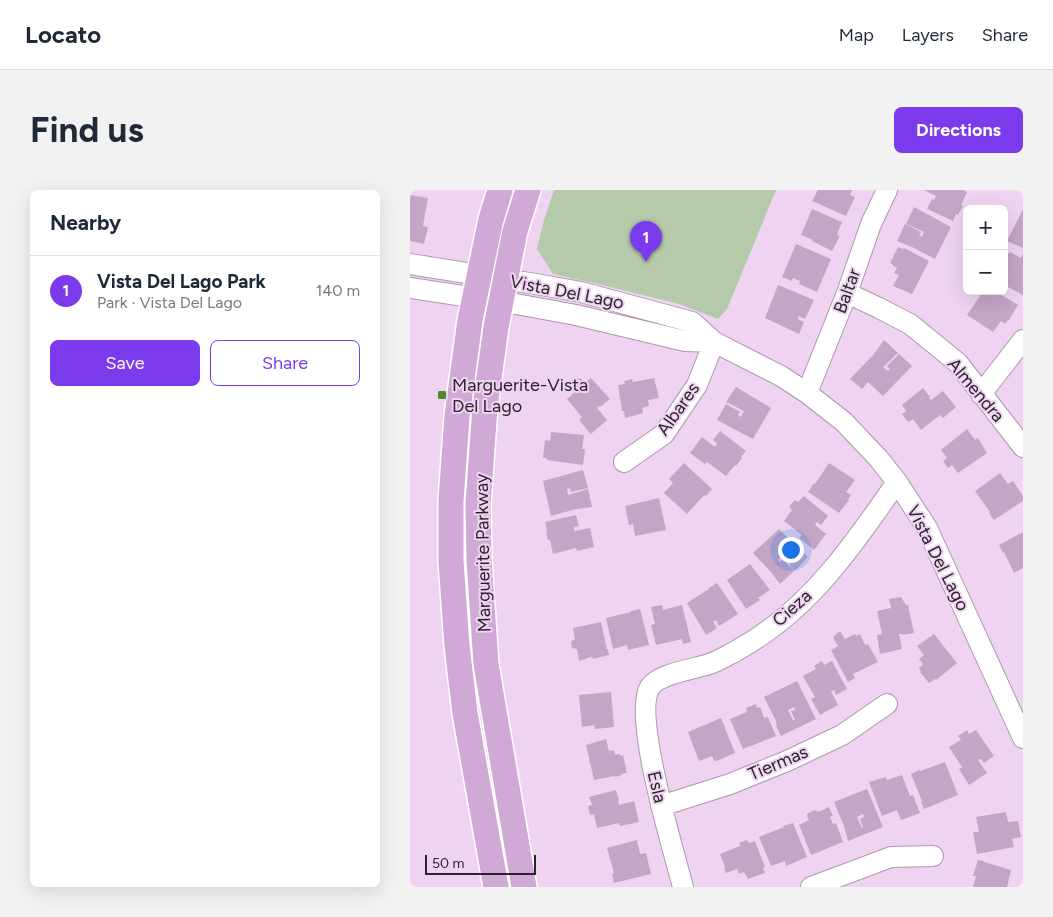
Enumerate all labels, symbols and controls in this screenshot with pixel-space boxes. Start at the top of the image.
text: Locato [25,20,101,49]
text: Map [839,24,874,46]
text: Layers [902,24,954,46]
text: Share [982,24,1028,46]
button: Directions [894,107,1023,153]
text: Find us [30,109,144,151]
map controls [963,205,1008,295]
button: + [963,205,1008,250]
text: Nearby [50,210,121,235]
pin: 1 [630,221,662,262]
button: − [963,250,1008,295]
street label: Baltar [829,266,865,316]
text: Vista Del Lago Park [97,270,266,293]
street label: Vista Del Lago [508,270,626,314]
text: 1 [63,281,69,300]
text: 140 m [316,281,360,300]
text: Park · Vista Del Lago [97,293,242,312]
button: Save [50,340,200,386]
button: Share [210,340,360,386]
street label: Almendra [943,353,1009,427]
place label: Marguerite-Vista Del Lago [452,374,588,417]
street label: Albares [652,378,704,440]
marker: Marguerite-Vista Del Lago [436,389,448,401]
street label: Marguerite Parkway [471,473,495,633]
street label: Vista Del Lago [902,502,974,614]
your location [778,537,804,563]
street label: Cieza [768,585,816,631]
street label: Tiermas [745,741,811,785]
street label: Esla [643,769,671,805]
scale bar [425,852,536,875]
text: 50 m [432,855,464,872]

